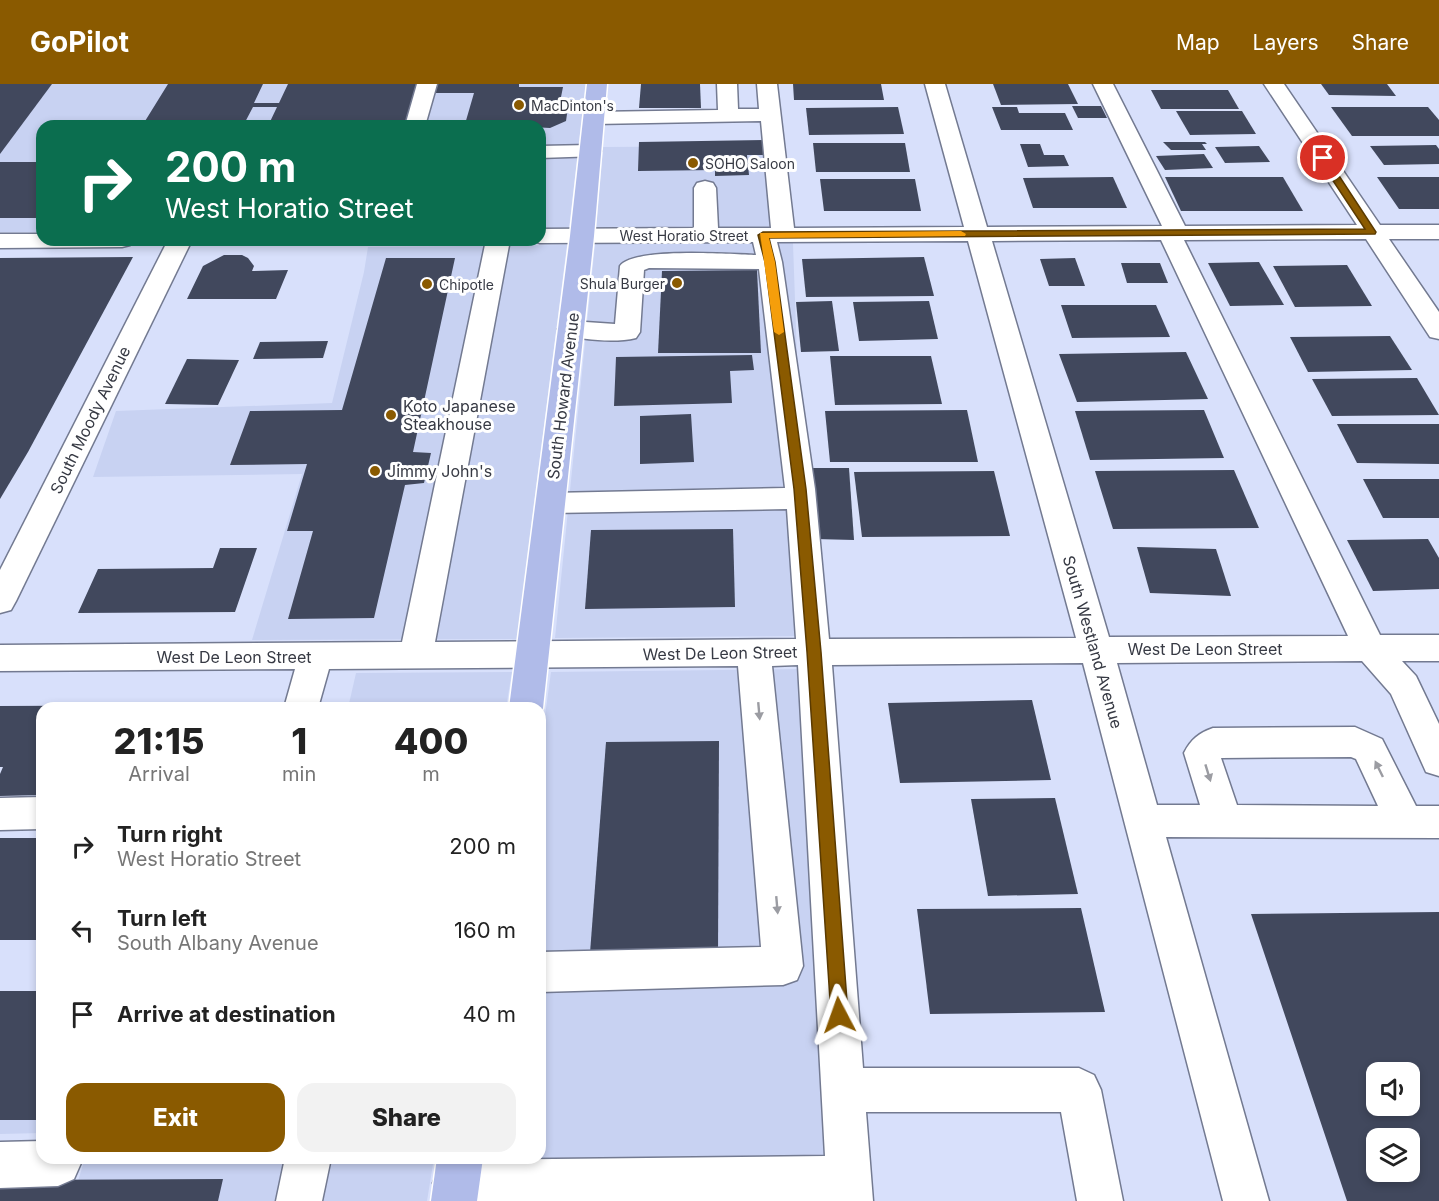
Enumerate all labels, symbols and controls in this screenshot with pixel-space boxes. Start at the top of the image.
text: GoPilot [30,25,129,59]
text: Map [1176,30,1220,55]
text: Layers [1253,30,1319,55]
text: Share [1352,30,1409,55]
place label: MacDinton's [531,97,614,114]
marker: MacDinton's [512,98,526,112]
pin [1297,132,1348,183]
text: 200 m [165,141,296,192]
icon: arrive [1306,141,1339,174]
icon: right [66,144,144,222]
place label: SOHO Saloon [705,155,795,172]
marker: SOHO Saloon [686,156,700,170]
text: West Horatio Street [165,192,414,225]
street label: West Horatio Street [620,227,749,244]
place label: Shula Burger [580,275,665,292]
place label: Chipotle [439,276,494,293]
marker: Shula Burger [670,276,684,290]
marker: Chipotle [420,277,434,291]
street label: South Howard Avenue [543,311,583,481]
street label: South Moody Avenue [46,343,134,497]
place label: Koto Japanese Steakhouse [403,396,516,434]
marker: Koto Japanese Steakhouse [384,408,398,422]
place label: Jimmy John's [387,461,492,481]
marker: Jimmy John's [368,464,382,478]
street label: South Westland Avenue [1059,553,1127,731]
street label: West De Leon Street [1128,639,1282,659]
street label: West De Leon Street [642,642,798,664]
street label: West De Leon Street [157,647,311,667]
one-way arrow [754,702,764,721]
text: 21:15 [114,719,204,763]
text: 1 [291,719,307,763]
text: 400 [394,719,468,763]
one-way arrow [1374,761,1384,778]
text: Arrival [128,762,190,786]
text: min [282,762,316,786]
text: m [422,762,440,786]
one-way arrow [1204,764,1214,782]
text: Turn right [117,821,223,847]
icon: right [66,830,99,863]
text: 200 m [449,833,516,859]
text: West Horatio Street [117,847,301,871]
one-way arrow [772,896,782,915]
text: Turn left [117,905,207,931]
icon: left [66,914,99,947]
text: 160 m [454,917,516,943]
text: South Albany Avenue [117,931,319,955]
position arrow [807,983,871,1047]
icon: arrive [66,998,99,1031]
text: Arrive at destination [117,1001,336,1027]
text: 40 m [462,1001,516,1027]
map controls [1366,1062,1420,1182]
button: sound [1366,1062,1420,1116]
button: Exit [66,1083,285,1152]
button: Share [297,1083,516,1152]
button: layers [1366,1128,1420,1182]

